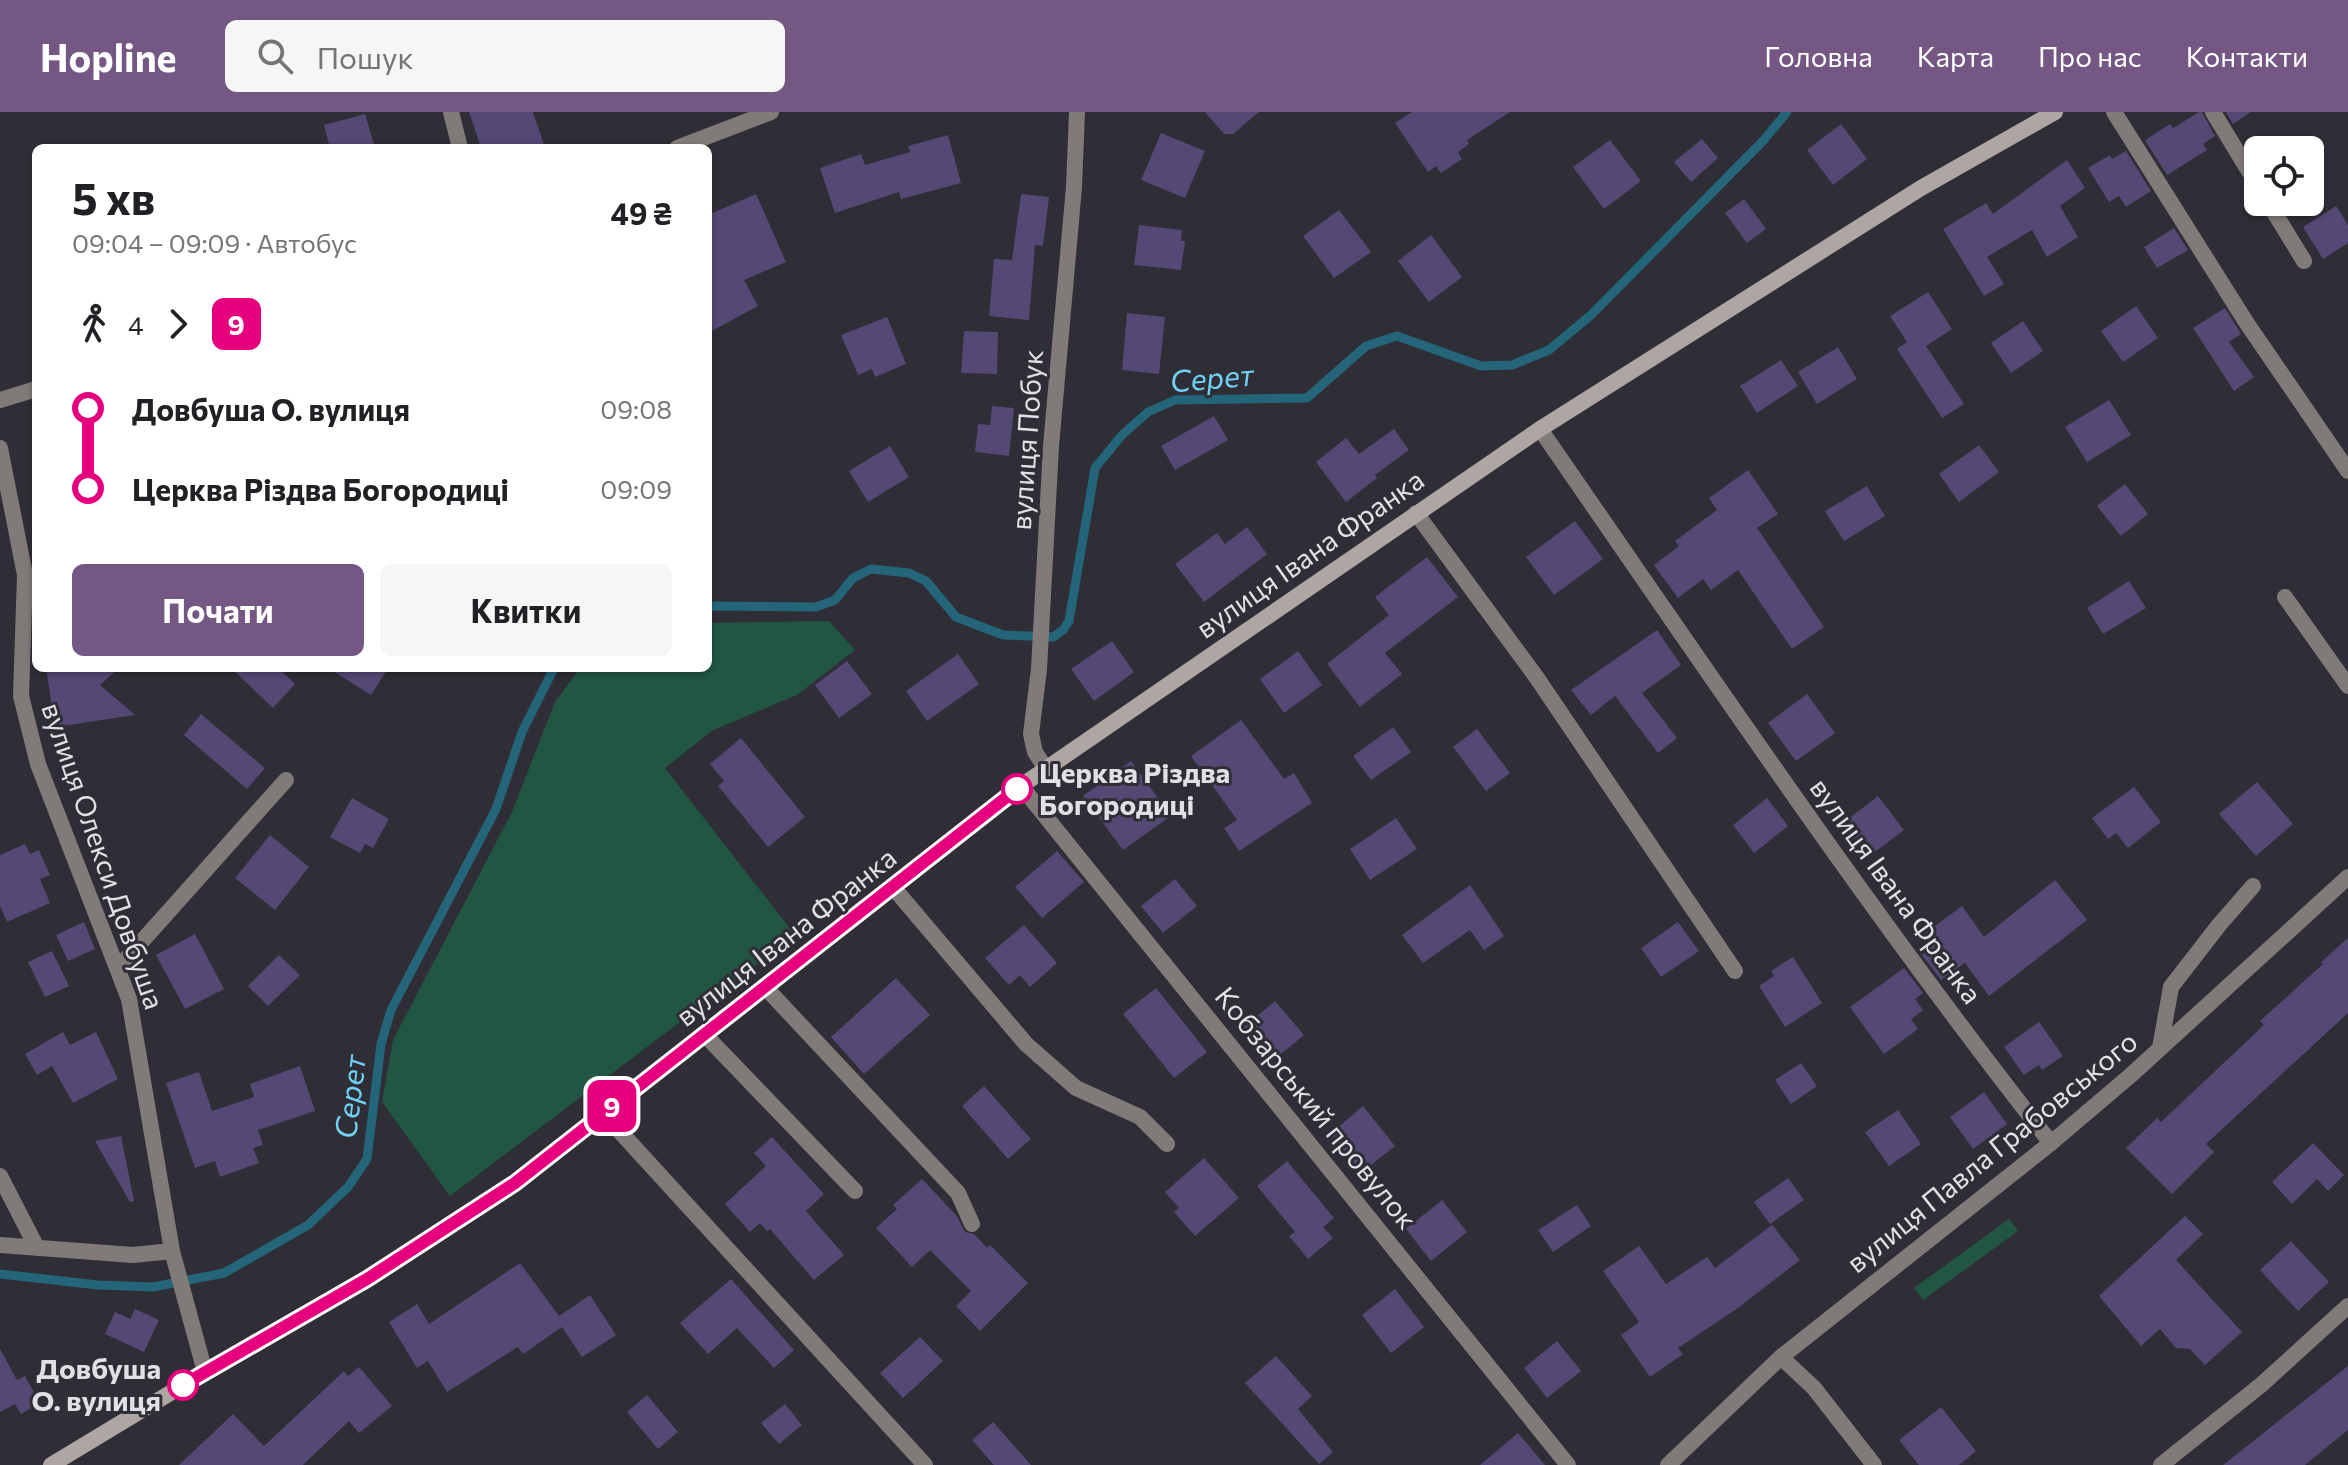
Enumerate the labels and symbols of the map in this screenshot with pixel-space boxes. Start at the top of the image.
street label: вулиця Побук [1003,349,1049,531]
water label: Серет [1168,354,1257,399]
street label: вулиця Івана Франка [1189,462,1430,645]
street label: вулиця Олекси Довбуша [35,698,172,1014]
place label: Церква Різдва Богородиці [1039,755,1230,821]
street label: вулиця Івана Франка [1804,771,1990,1010]
marker: Церква Різдва Богородиці [1002,774,1032,804]
street label: вулиця Івана Франка [668,840,902,1033]
street label: Кобзарський провулок [1209,979,1425,1235]
street label: вулиця Павла Грабовського [1839,1023,2144,1279]
water label: Серет [325,1051,372,1141]
line badge: 9 [586,1080,638,1132]
place label: Довбуша О. вулиця [31,1351,161,1417]
marker: Довбуша О. вулиця [168,1370,198,1400]

